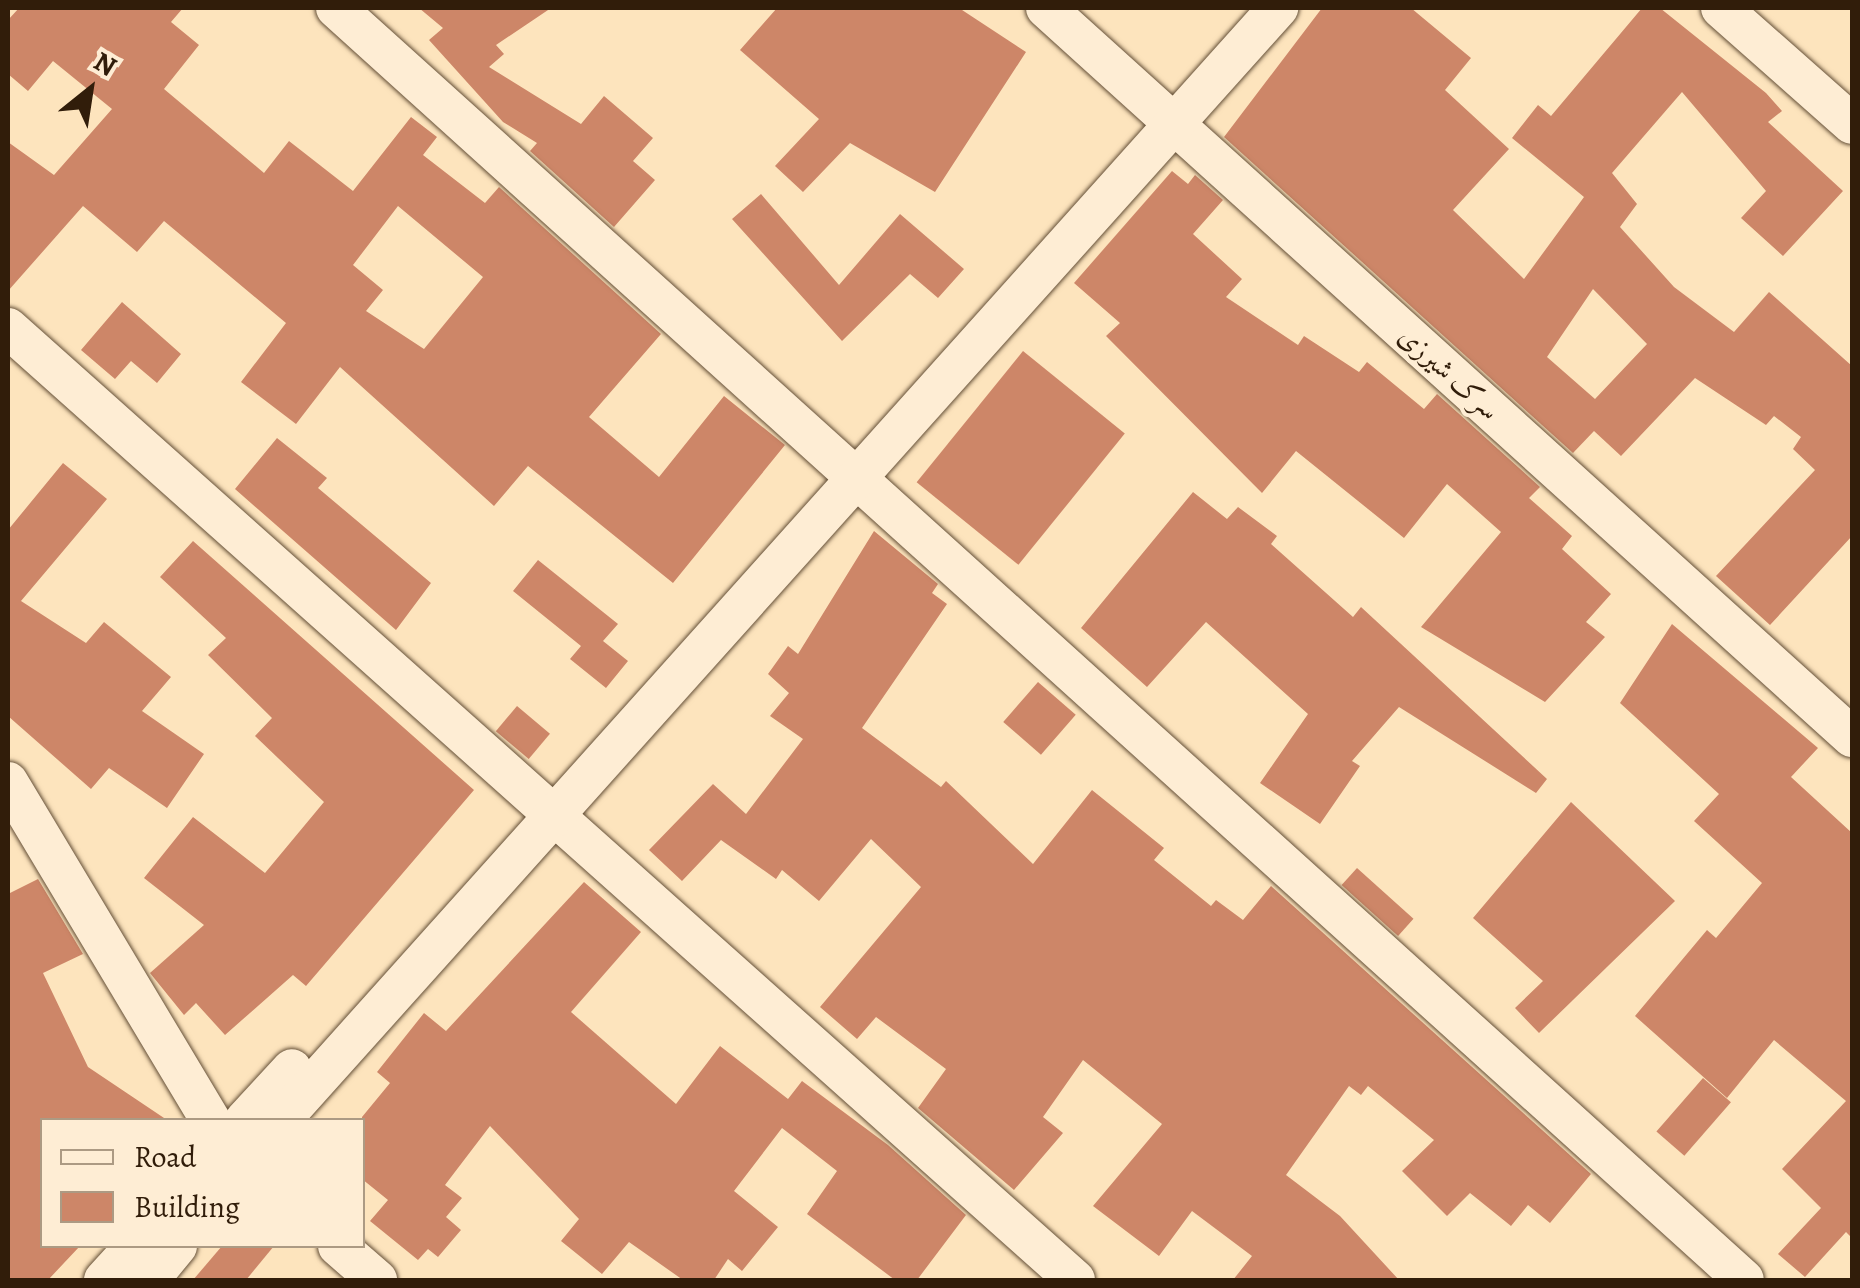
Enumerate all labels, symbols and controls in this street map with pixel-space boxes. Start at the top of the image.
north arrow [40,40,140,140]
text: N [87,42,123,86]
street label: سرک شیرزی [1392,319,1506,427]
legend [40,1118,365,1248]
text: Road [134,1137,196,1177]
text: Building [134,1187,240,1227]

